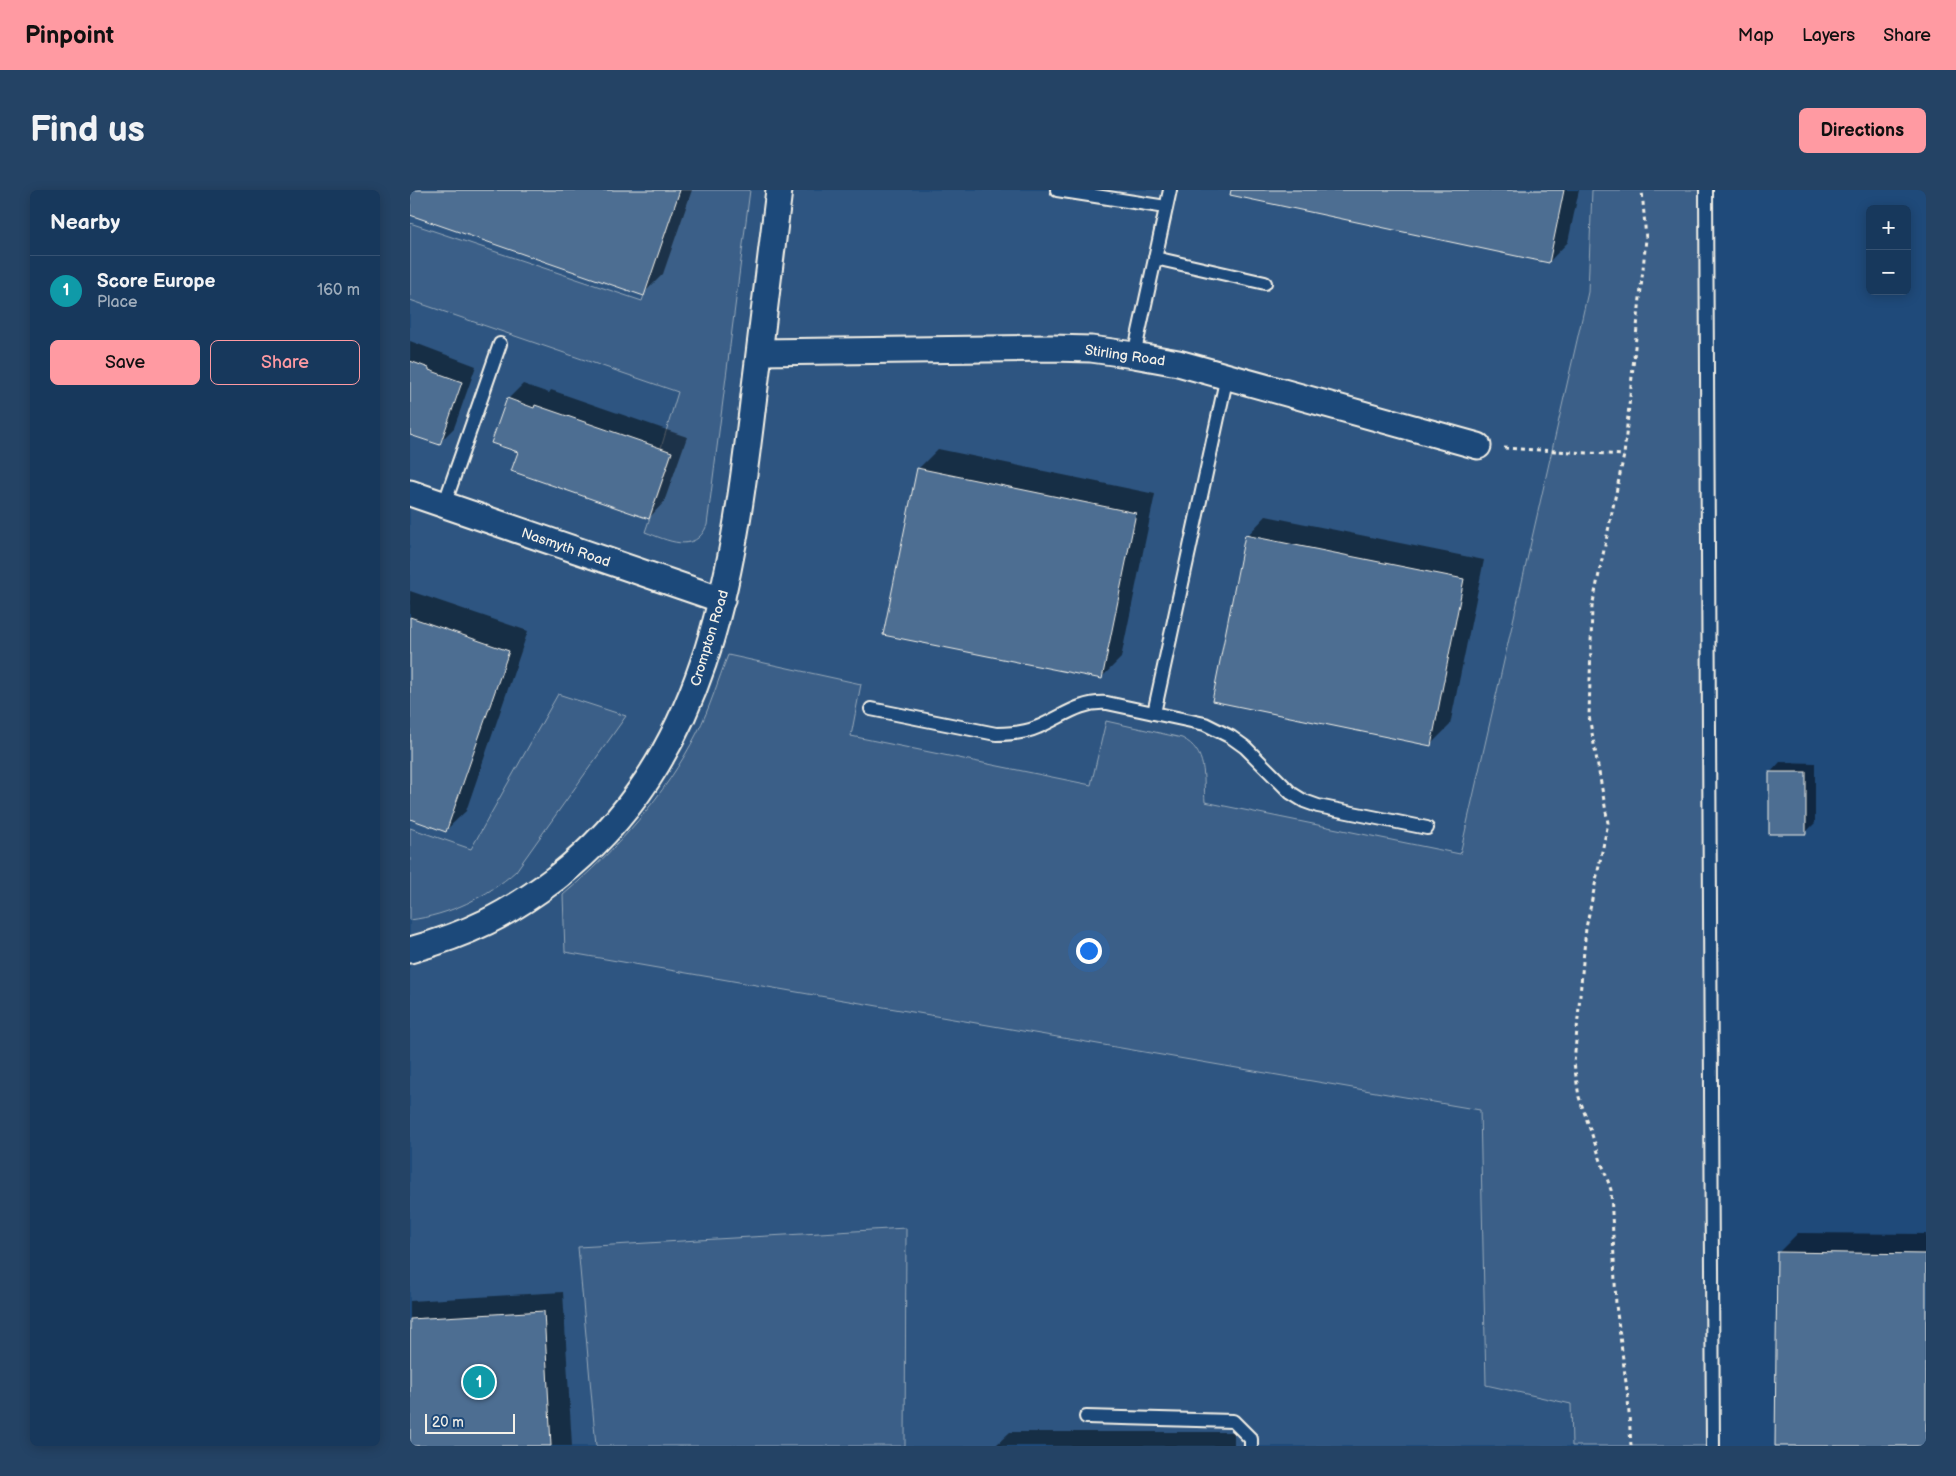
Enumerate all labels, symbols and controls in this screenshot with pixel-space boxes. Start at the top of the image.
text: Pinpoint [25,21,114,50]
text: Map [1738,25,1774,46]
text: Layers [1802,25,1855,46]
text: Share [1883,25,1931,46]
button: Directions [1799,108,1926,153]
text: Find us [30,109,145,152]
map controls [1866,205,1911,295]
button: + [1866,205,1911,250]
text: Nearby [50,210,120,235]
button: − [1866,250,1911,295]
text: Score Europe [97,270,215,293]
text: 1 [63,281,69,300]
text: 160 m [317,281,360,300]
text: Place [97,293,138,312]
button: Save [50,340,200,385]
button: Share [210,340,360,385]
street label: Stirling Road [1084,341,1166,370]
street label: Nasmyth Road [519,524,613,571]
street label: Crompton Road [687,588,732,688]
your location [1076,938,1102,964]
pin: 1 [463,1363,495,1401]
scale bar [425,1411,515,1434]
text: 20 m [432,1414,464,1431]

